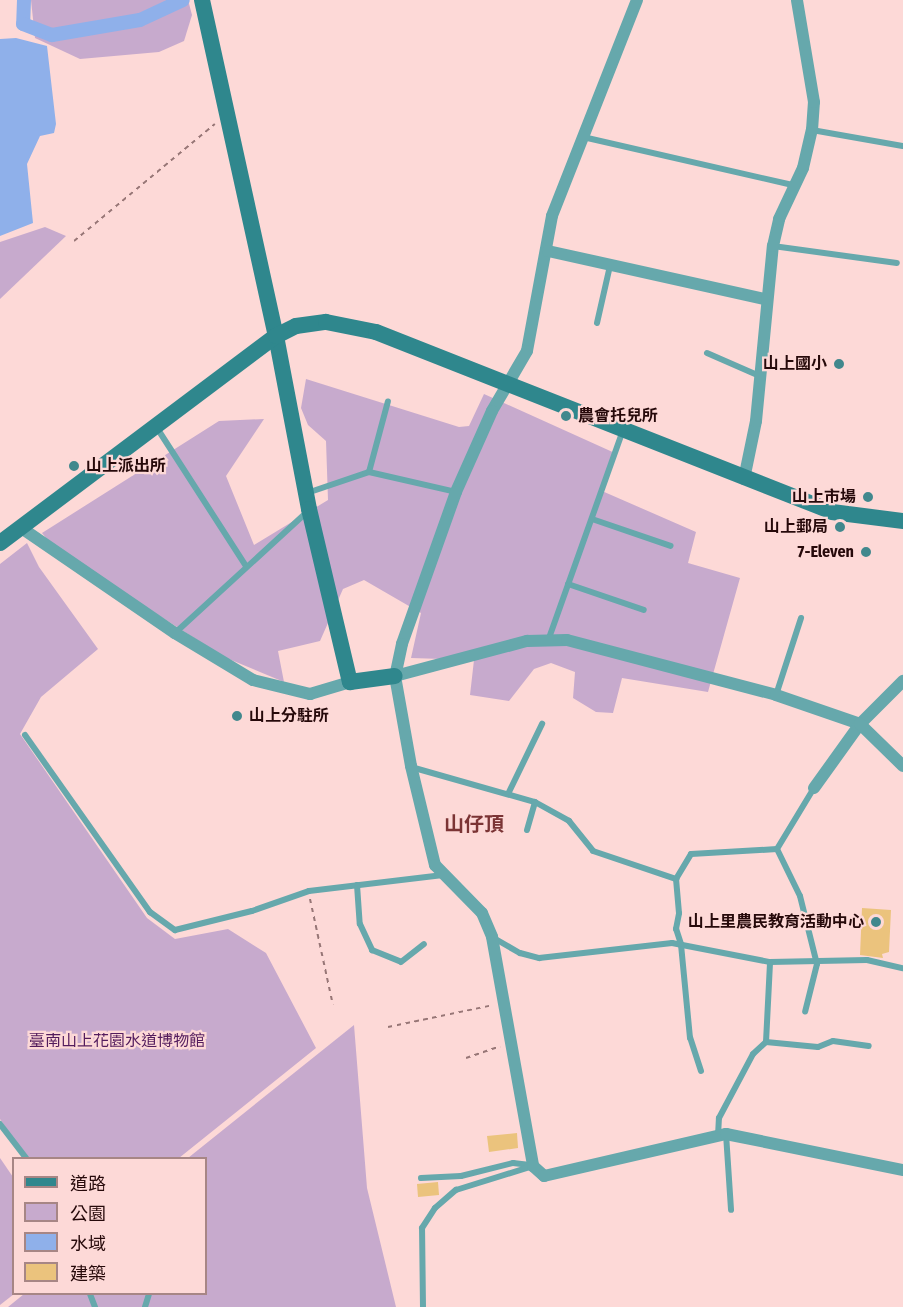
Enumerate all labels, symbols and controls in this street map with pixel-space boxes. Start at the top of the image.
place label: 山上國小 [763,354,827,374]
marker: 山上國小 [832,357,846,371]
place label: 農會托兒所 [578,406,658,426]
marker: 農會托兒所 [559,409,573,423]
place label: 山上派出所 [86,456,166,476]
marker: 山上派出所 [67,459,81,473]
place label: 山上市場 [792,487,856,507]
marker: 山上市場 [861,490,875,504]
place label: 山上郵局 [764,517,828,537]
marker: 山上郵局 [833,520,847,534]
place label: 7-Eleven [798,542,854,562]
marker: 7-Eleven [859,545,873,559]
place label: 山上分駐所 [249,706,329,726]
marker: 山上分駐所 [230,709,244,723]
district label: 山仔頂 [444,812,504,836]
place label: 山上里農民教育活動中心 [688,912,864,932]
marker: 山上里農民教育活動中心 [869,915,883,929]
park label: 臺南山上花園水道博物館 [29,1031,205,1051]
legend [12,1157,207,1295]
text: 道路 [70,1173,106,1195]
text: 公園 [70,1203,106,1225]
text: 水域 [70,1233,106,1255]
text: 建築 [70,1263,106,1285]

